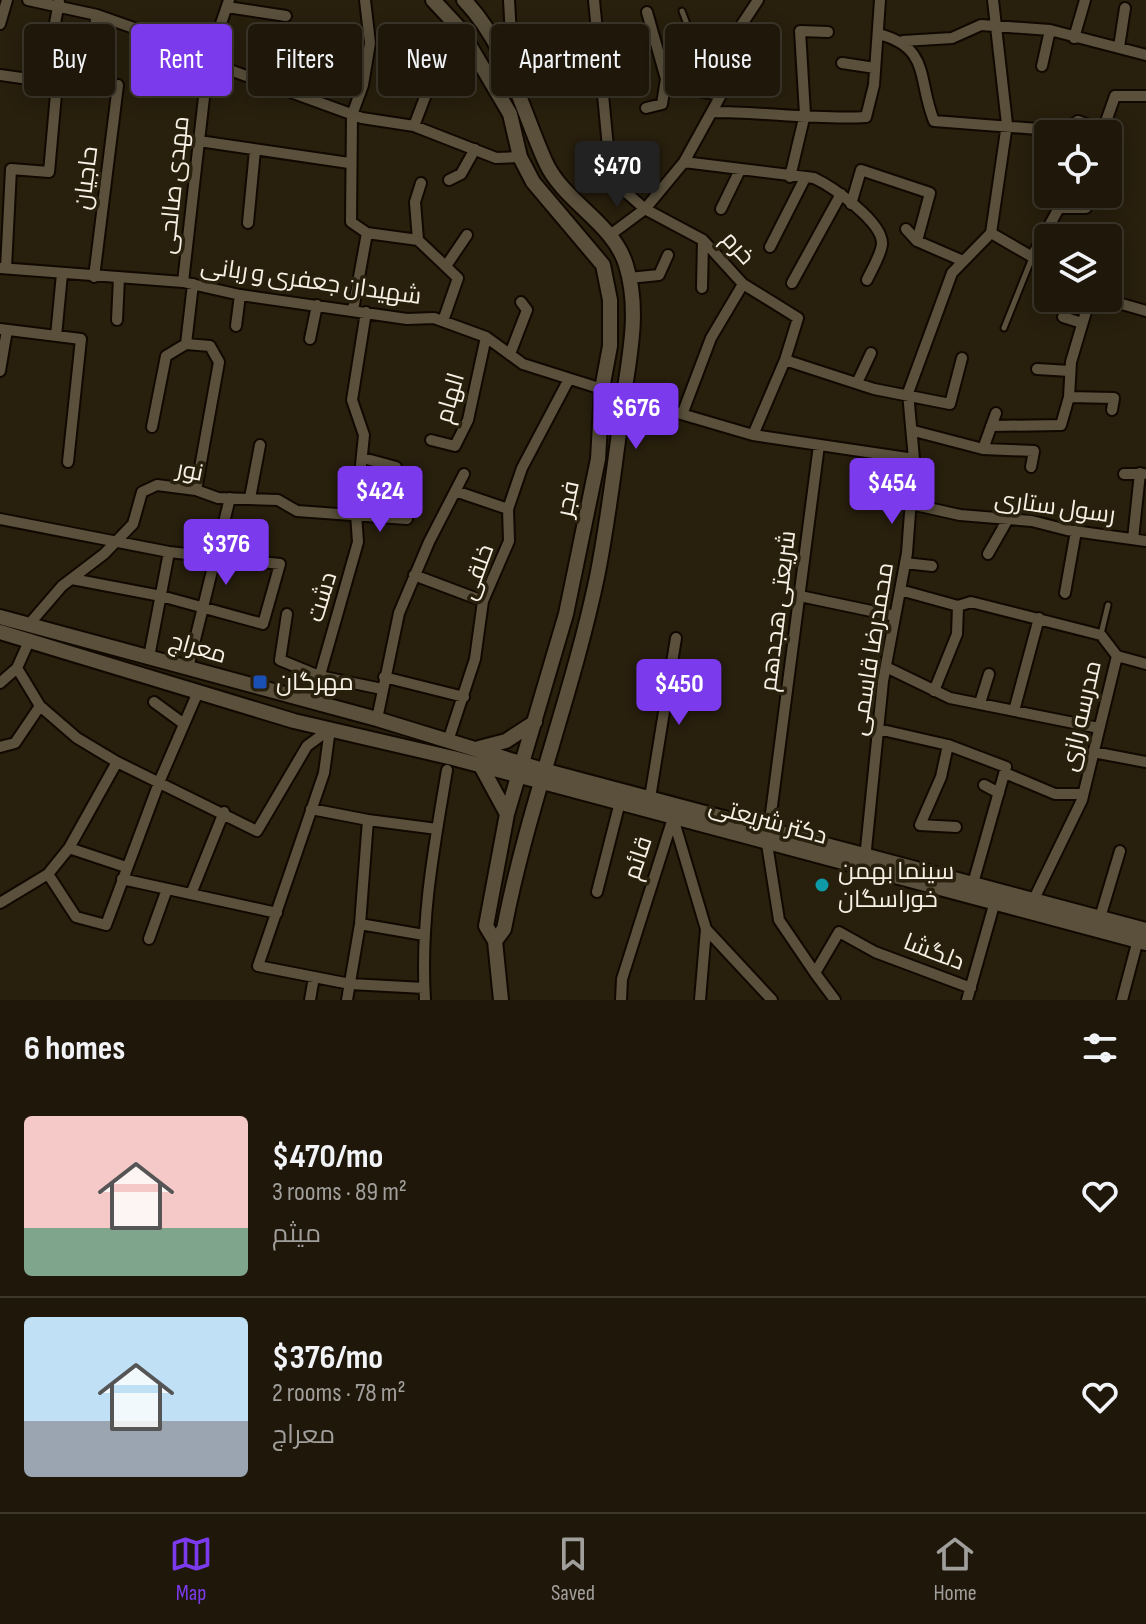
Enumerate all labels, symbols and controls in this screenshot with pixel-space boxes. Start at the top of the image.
chip: Buy [24,24,115,96]
chip: Rent [131,24,232,96]
chip: Filters [248,24,362,96]
chip: New [378,24,475,96]
chip: Apartment [491,24,649,96]
chip: House [665,24,780,96]
street label: مهدی صالحی [152,115,196,255]
map controls [1034,120,1122,312]
button: locate [1034,120,1122,208]
pin: $470 [570,141,664,209]
street label: حاجیان [68,145,104,211]
text: $470 [593,151,641,182]
button: layers [1034,224,1122,312]
street label: خرم [715,225,761,272]
street label: شهیدان جعفری و ربانی [199,251,423,311]
street label: الهام [429,369,472,427]
pin: $676 [589,383,683,451]
text: $676 [611,393,661,424]
street label: نور [172,454,206,488]
pin: $454 [845,458,939,526]
pin: $424 [333,466,427,534]
text: $454 [868,468,917,499]
text: $424 [356,476,404,507]
street label: فجر [550,478,586,522]
street label: رسول ستاری [993,484,1117,530]
pin: $376 [179,519,273,587]
text: $376 [202,529,250,560]
street label: شریعتی هجدهم [754,529,803,693]
street label: خلقی [454,540,500,604]
street label: محمدرضا قاسمی [844,560,900,738]
street label: دشت [301,568,343,626]
street label: معراج [166,626,230,671]
street label: مدرسه رازی [1054,658,1108,774]
pin: $450 [632,659,726,727]
place label: مهرگان [276,668,354,697]
text: $450 [654,669,704,700]
marker: مهرگان [251,673,269,691]
street label: دکتر شریعتی [706,791,830,851]
street label: قائم [617,833,660,884]
place label: سینما بهمن خوراسگان [838,857,954,914]
marker: سینما بهمن خوراسگان [813,876,831,894]
street label: دلگشا [899,927,969,977]
icon: filters [1078,1026,1122,1070]
text: 6 homes [24,1028,125,1069]
text: $470/mo [272,1136,383,1177]
icon: home [88,1148,184,1244]
icon: heart [1078,1174,1122,1218]
text: 3 rooms · 89 m² [272,1177,407,1208]
text: میثم [272,1219,321,1250]
text: $376/mo [272,1337,383,1378]
icon: home [88,1349,184,1445]
icon: heart [1078,1375,1122,1419]
text: 2 rooms · 78 m² [272,1378,406,1409]
text: معراج [272,1420,335,1451]
tab: Map [169,1532,213,1607]
tab: Saved [551,1532,595,1607]
tab: Home [933,1532,977,1607]

